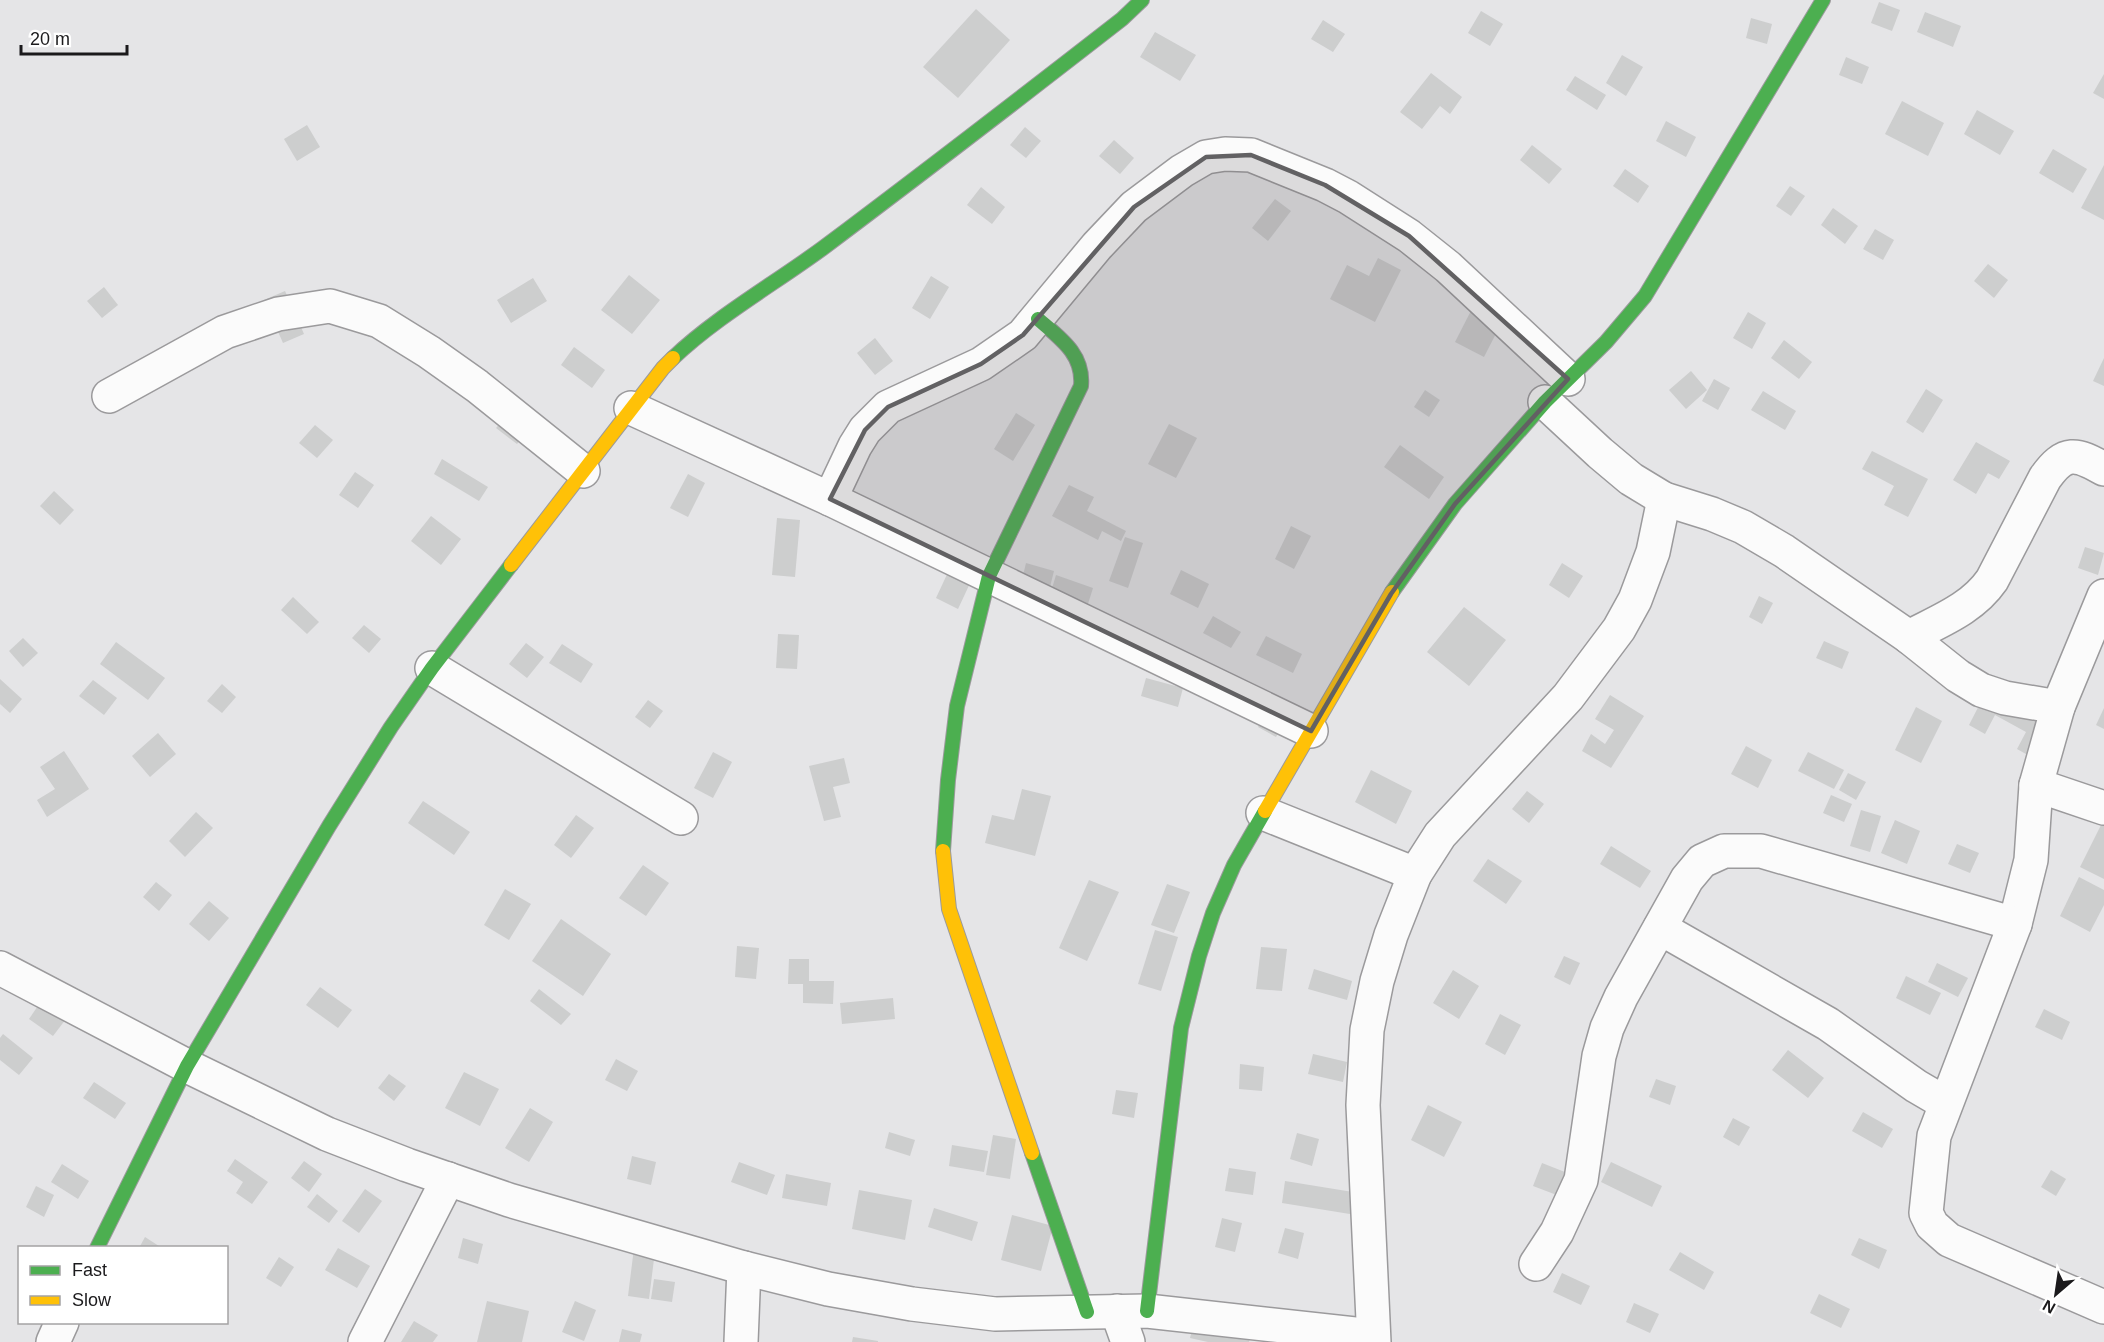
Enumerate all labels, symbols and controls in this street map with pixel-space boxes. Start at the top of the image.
scale bar [21,18,128,56]
text: 20 m [30,29,70,49]
legend [18,1246,228,1324]
text: Fast [72,1260,107,1280]
north arrow [2026,1264,2086,1324]
text: Slow [72,1290,112,1310]
text: N [2040,1296,2058,1317]

